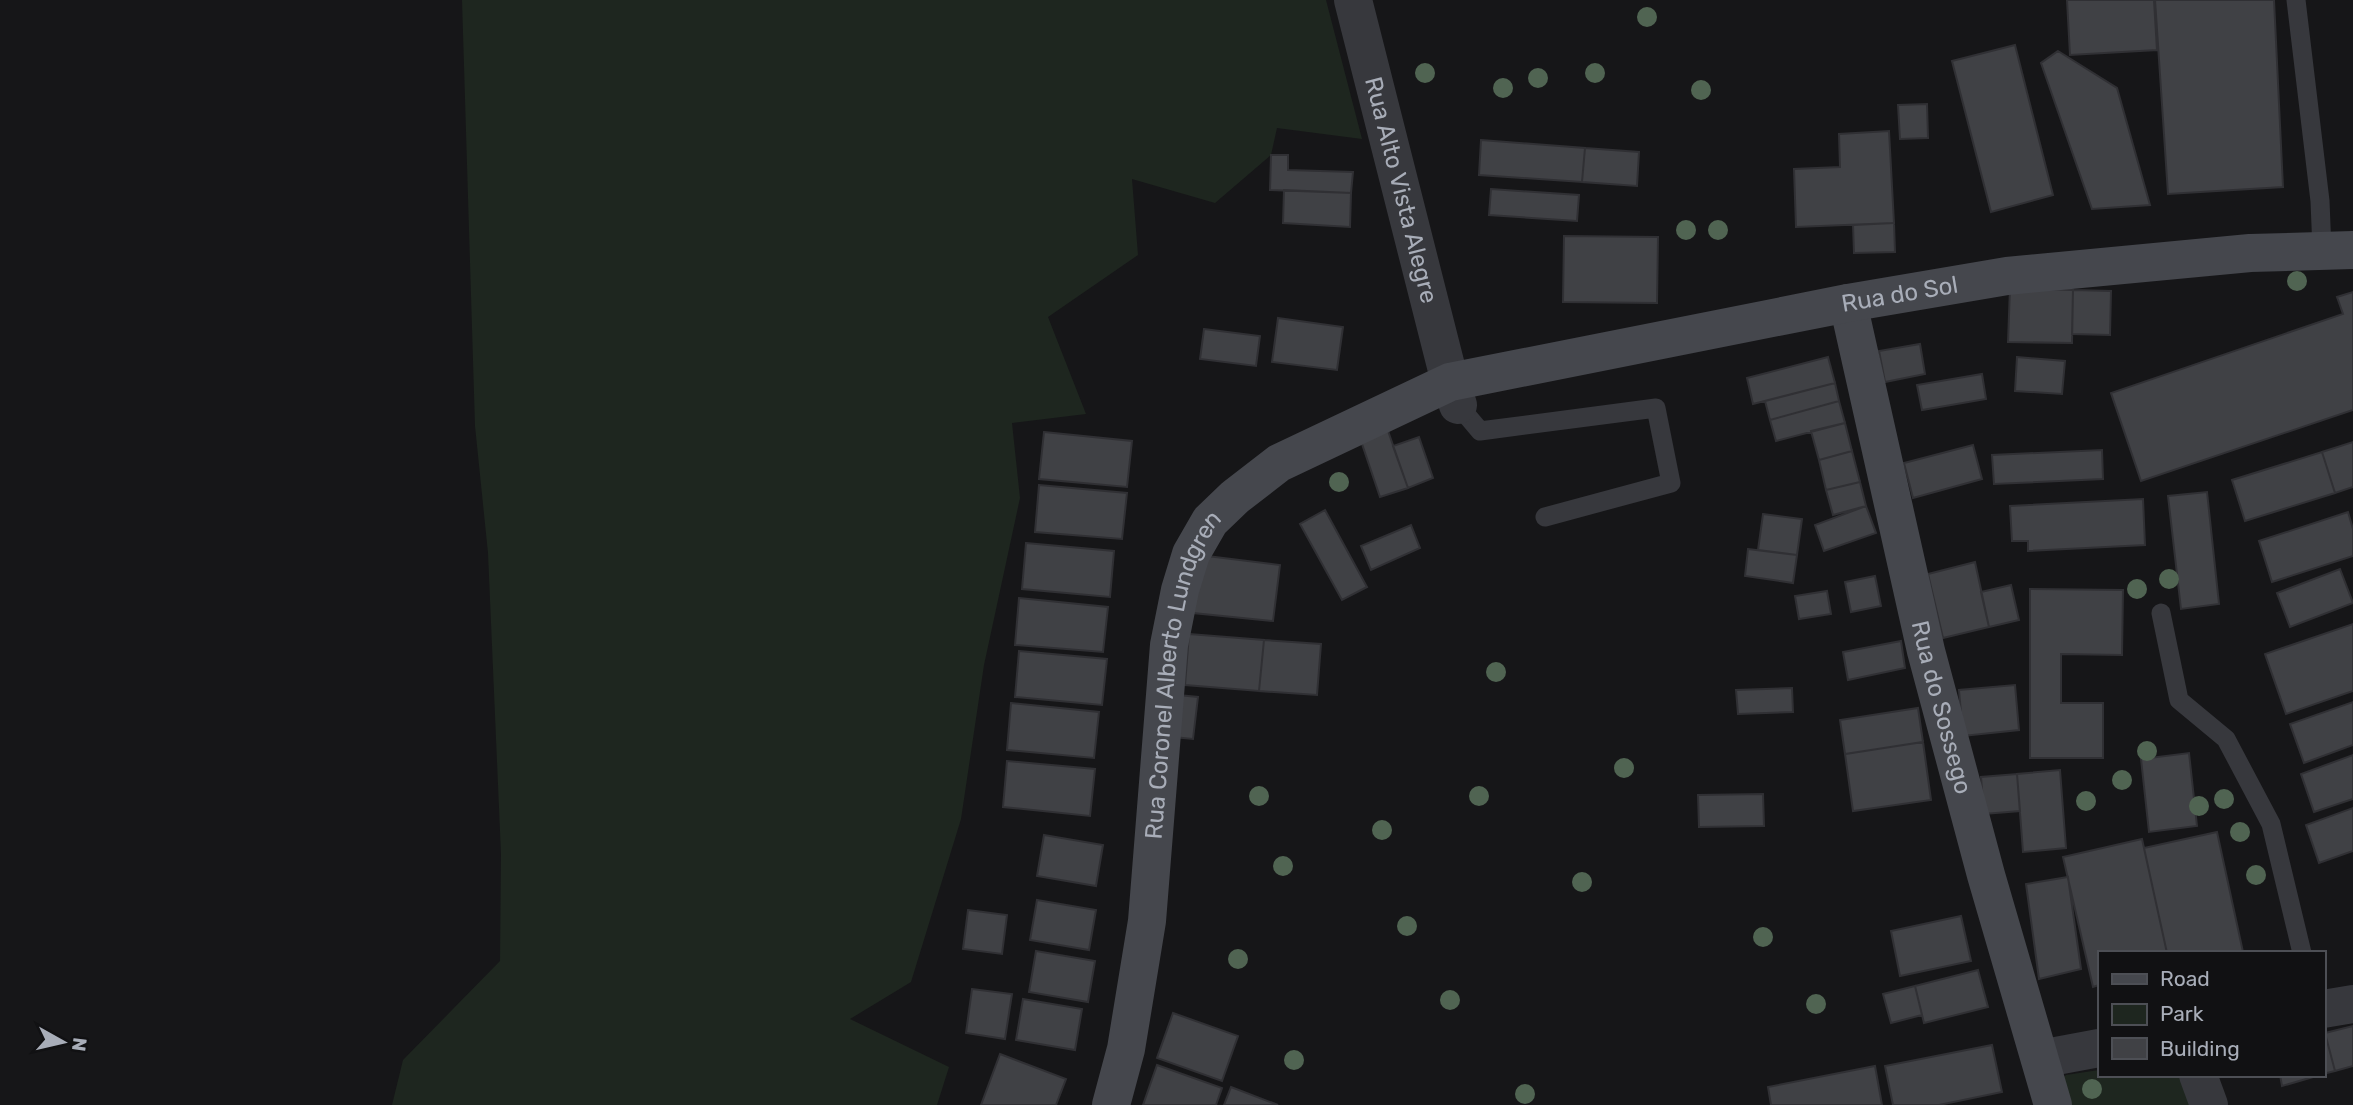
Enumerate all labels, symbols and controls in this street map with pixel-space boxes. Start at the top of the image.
street label: Rua Alto Vista Alegre [1359,74,1443,306]
street label: Rua do Sol [1839,271,1960,318]
street label: Rua Coronel Alberto Lundgren [1140,504,1227,840]
street label: Rua do Sossego [1906,618,1978,797]
legend [2098,951,2325,1077]
text: Road [2160,966,2210,991]
text: Park [2160,1001,2204,1026]
north arrow [28,1007,98,1077]
text: N [67,1036,92,1053]
text: Building [2160,1036,2240,1061]

